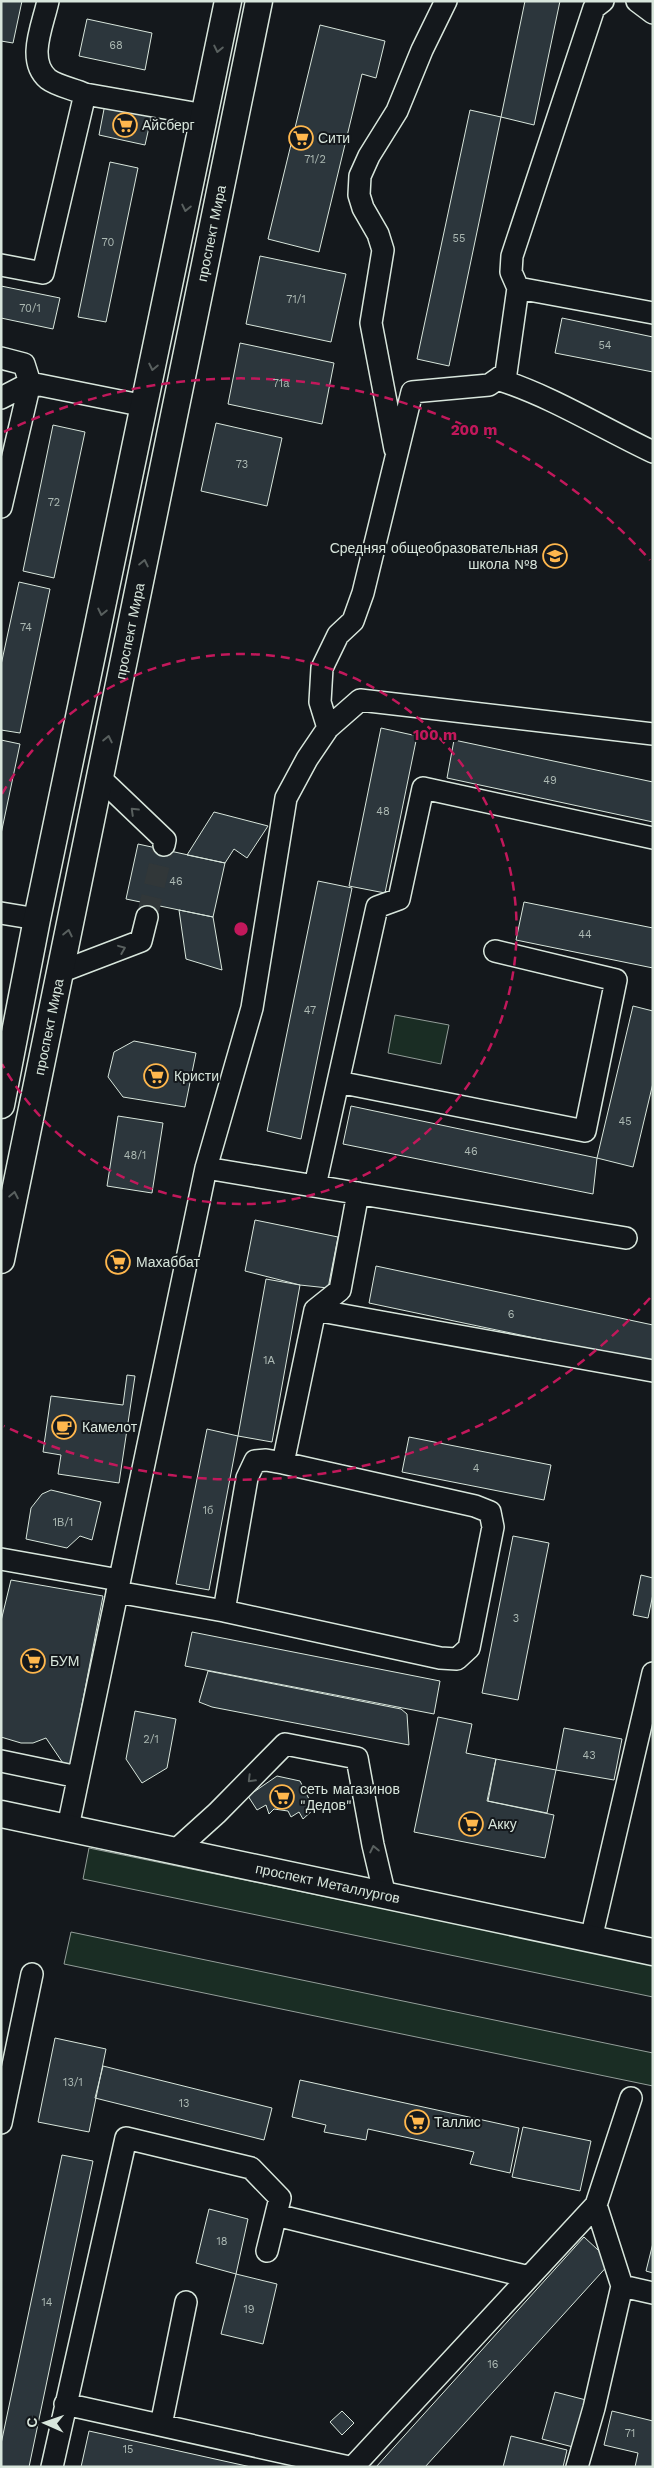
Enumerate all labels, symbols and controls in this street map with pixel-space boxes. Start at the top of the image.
house number: 68 [109,39,123,52]
one-way arrow [213,45,224,53]
supermarket icon: Айсберг [112,112,138,138]
place label: Айсберг [142,117,195,133]
supermarket icon: Сити [288,125,314,151]
place label: Сити [318,130,350,146]
house number: 71/2 [304,153,326,166]
street label: проспект Мира [194,183,229,283]
one-way arrow [181,204,191,213]
house number: 55 [453,232,465,245]
house number: 70 [102,236,115,249]
house number: 71/1 [286,293,306,306]
house number: 70/1 [19,302,41,315]
house number: 54 [598,339,612,352]
one-way arrow [148,363,159,372]
house number: 71а [273,377,290,390]
text: 200 m [451,421,497,439]
house number: 73 [236,458,248,471]
house number: 72 [48,496,60,509]
place label: Средняя общеобразовательная школа №8 [330,540,538,572]
school or university icon: Средняя общеобразовательная школа №8 [542,543,568,569]
one-way arrow [138,558,149,567]
street label: проспект Мира [112,581,148,681]
one-way arrow [97,608,108,617]
house number: 74 [20,621,32,634]
text: 100 m [413,726,457,744]
one-way arrow [102,735,113,744]
house number: 49 [543,774,557,787]
house number: 48 [376,805,390,818]
one-way arrow [131,807,140,816]
house number: 46 [169,875,183,888]
centre of rings [232,920,250,938]
one-way arrow [62,928,73,937]
house number: 44 [578,928,592,941]
one-way arrow [117,944,126,955]
street label: проспект Мира [31,977,67,1077]
house number: 47 [304,1004,316,1017]
supermarket icon: Кристи [143,1063,169,1089]
place label: Кристи [174,1068,219,1084]
house number: 45 [618,1115,632,1128]
house number: 46 [464,1145,478,1158]
house number: 48/1 [124,1149,146,1162]
one-way arrow [9,1190,19,1199]
supermarket icon: Махаббат [105,1249,131,1275]
place label: Махаббат [136,1254,200,1270]
house number: 6 [508,1308,515,1321]
house number: 1А [263,1354,275,1367]
cafe icon: Камелот [51,1414,77,1440]
place label: Камелот [82,1419,138,1435]
house number: 4 [473,1462,480,1475]
house number: 1б [203,1504,213,1517]
house number: 1В/1 [53,1516,73,1529]
house number: 3 [513,1612,519,1625]
supermarket icon: БУМ [20,1648,46,1674]
place label: БУМ [50,1653,79,1669]
house number: 2/1 [143,1733,159,1746]
house number: 43 [582,1749,596,1762]
one-way arrow [248,1773,257,1782]
place label: сеть магазинов "Дедов" [300,1781,400,1813]
supermarket icon: сеть магазинов "Дедов" [269,1784,295,1810]
supermarket icon: Акку [458,1811,484,1837]
place label: Акку [488,1816,517,1832]
one-way arrow [369,1844,380,1853]
street label: проспект Металлургов [254,1860,401,1906]
house number: 13/1 [63,2076,83,2089]
house number: 13 [179,2097,189,2110]
supermarket icon: Таллис [404,2109,430,2135]
place label: Таллис [434,2114,481,2130]
house number: 18 [216,2235,228,2248]
house number: 14 [41,2296,53,2309]
house number: 19 [243,2303,255,2316]
house number: 16 [488,2358,499,2371]
north arrow [20,2398,70,2448]
text: С [24,2417,40,2428]
house number: 71 [625,2427,635,2440]
house number: 15 [123,2443,133,2456]

